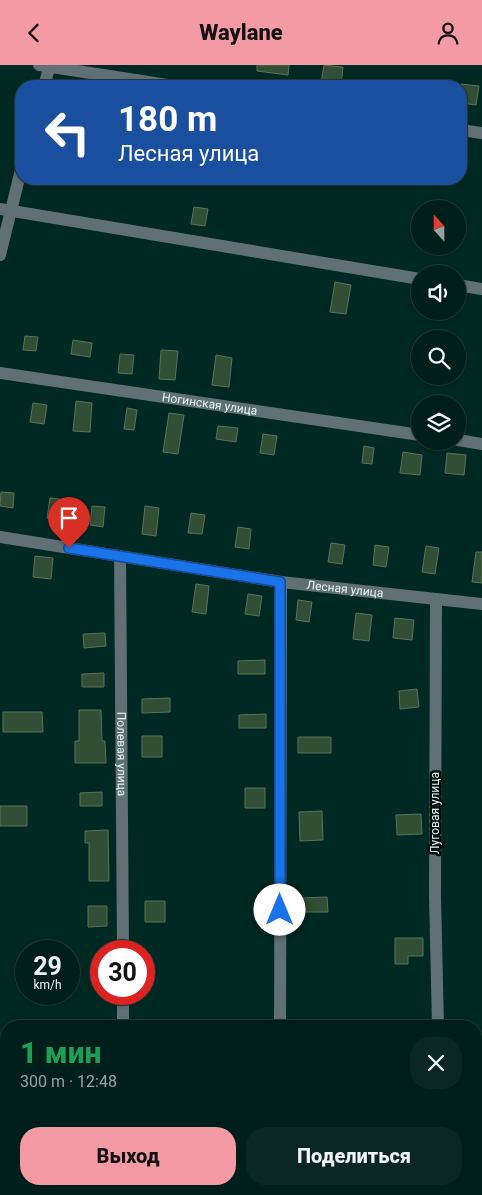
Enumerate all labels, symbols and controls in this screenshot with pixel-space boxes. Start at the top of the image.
icon: back [20,19,48,47]
icon: person [434,19,462,47]
text: Waylane [199,20,283,45]
text: 180 m [118,99,217,140]
icon: left [35,100,100,165]
text: Лесная улица [118,141,259,166]
north arrow [411,200,466,255]
map controls [411,200,466,450]
button: sound [411,265,466,320]
button: search [411,330,466,385]
street label: Ногинская улица [161,390,258,418]
button: layers [411,395,466,450]
pin [48,497,90,548]
icon: arrive [55,504,83,532]
street label: Лесная улица [306,578,384,600]
street label: Полевая улица [114,712,129,796]
street label: Луговая улица [428,772,442,854]
position arrow [253,883,305,935]
speed limit sign: 30 [90,940,155,1005]
text: 29 [33,952,62,981]
text: km/h [33,978,62,992]
text: 1 мин [20,1035,101,1070]
button: close [410,1037,462,1089]
text: 300 m · 12:48 [20,1072,117,1091]
button: Выход [20,1127,236,1185]
button: Поделиться [246,1127,462,1185]

